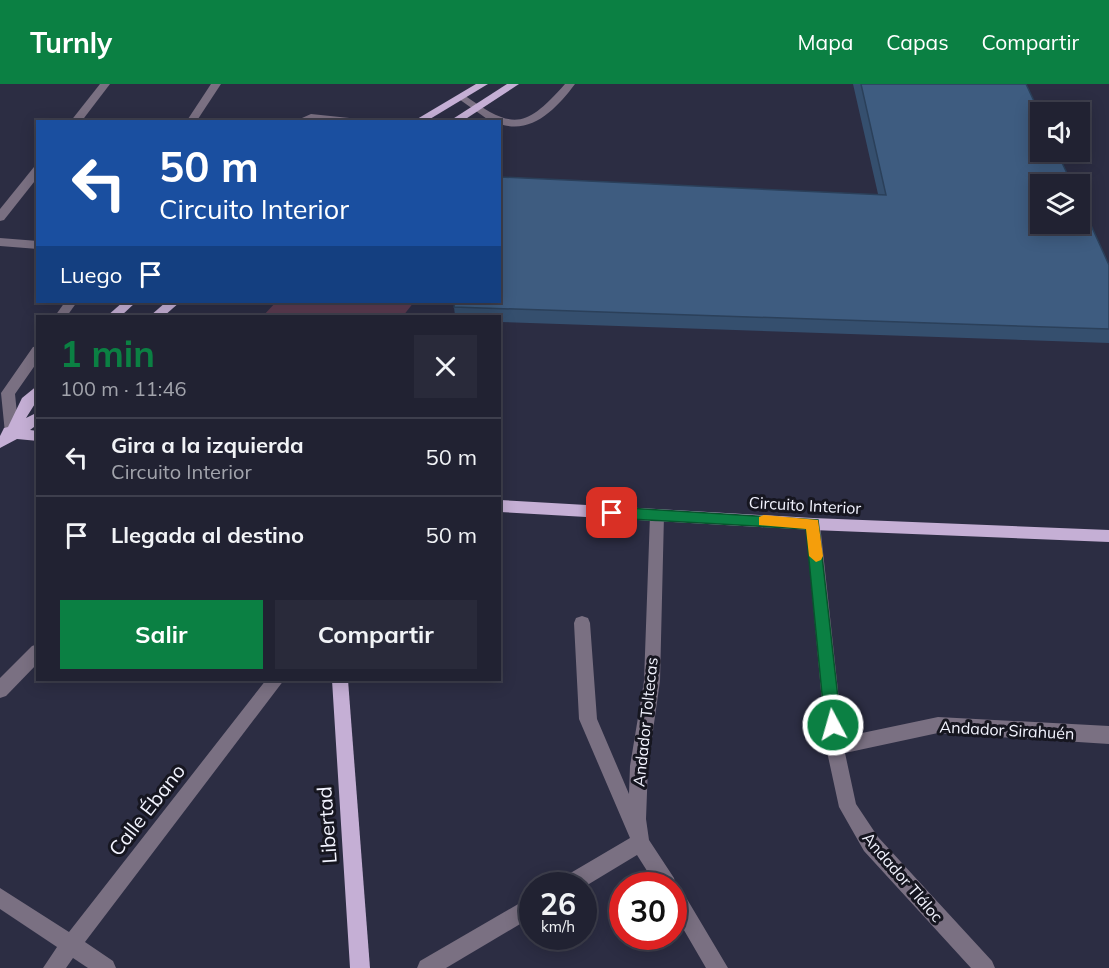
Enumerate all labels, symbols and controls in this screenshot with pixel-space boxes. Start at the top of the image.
text: Turnly [30,25,112,60]
text: Mapa [798,29,853,55]
text: Capas [886,29,949,55]
text: Compartir [982,29,1079,55]
map controls [1030,102,1090,234]
button: sound [1030,102,1090,162]
text: 50 m [159,140,259,193]
icon: left [60,144,138,222]
button: layers [1030,174,1090,234]
text: Circuito Interior [159,192,349,226]
icon: arrive [134,258,167,291]
text: Luego [60,261,122,289]
text: 1 min [60,331,155,376]
button: close [414,335,477,398]
text: 100 m · 11:46 [60,376,186,401]
text: Gira a la izquierda [111,431,304,459]
icon: left [60,441,93,474]
text: 50 m [426,443,477,471]
text: Circuito Interior [111,459,252,484]
pin [586,487,637,538]
street label: Circuito Interior [748,492,862,518]
icon: arrive [595,496,628,529]
icon: arrive [60,519,93,552]
text: Llegada al destino [111,521,304,549]
text: 50 m [426,521,477,549]
button: Salir [60,600,263,669]
button: Compartir [275,600,477,669]
street label: Andador Toltecas [628,656,662,788]
position arrow [801,693,865,757]
street label: Andador Sirahuén [939,716,1075,744]
street label: Calle Ébano [103,759,190,861]
street label: Libertad [311,786,342,864]
street label: Andador Tláloc [858,828,948,926]
speed limit sign: 30 [609,872,687,950]
text: 26 [540,885,576,923]
text: km/h [541,917,575,936]

